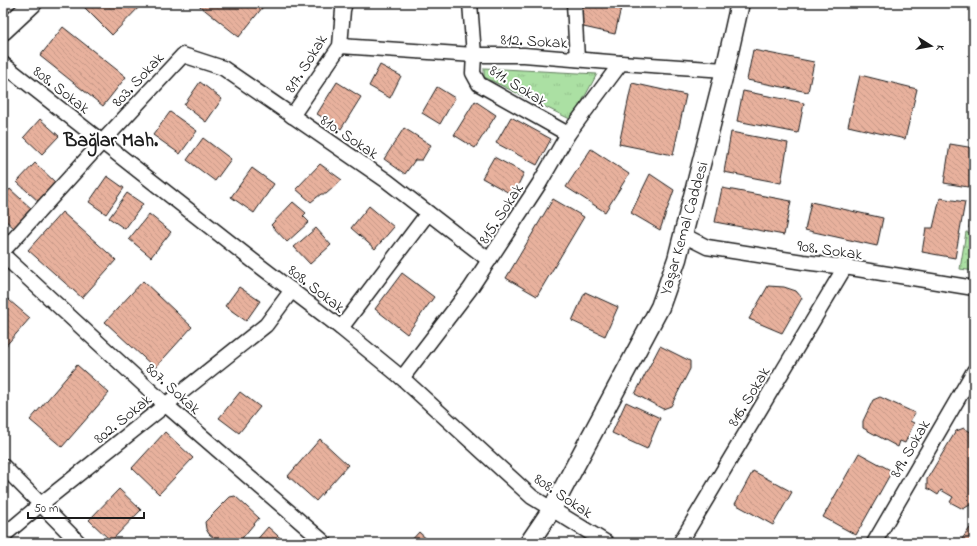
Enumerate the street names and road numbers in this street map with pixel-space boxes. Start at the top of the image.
street label: 812. Sokak [500,28,569,56]
street label: 817. Sokak [279,29,335,98]
street label: 803. Sokak [107,47,171,113]
street label: 811. Sokak [484,60,552,114]
street label: 808. Sokak [27,61,95,121]
street label: 810. Sokak [315,109,384,167]
street label: Yaşar Kemal Caddesi [654,159,716,298]
street label: 815. Sokak [473,178,531,249]
street label: 908. Sokak [795,235,865,268]
street label: 808. Sokak [282,260,350,320]
street label: 807. Sokak [140,358,207,422]
street label: 816. Sokak [722,362,778,432]
street label: 802. Sokak [89,388,158,451]
street label: 819. Sokak [884,414,938,483]
street label: 808. Sokak [528,468,598,526]

